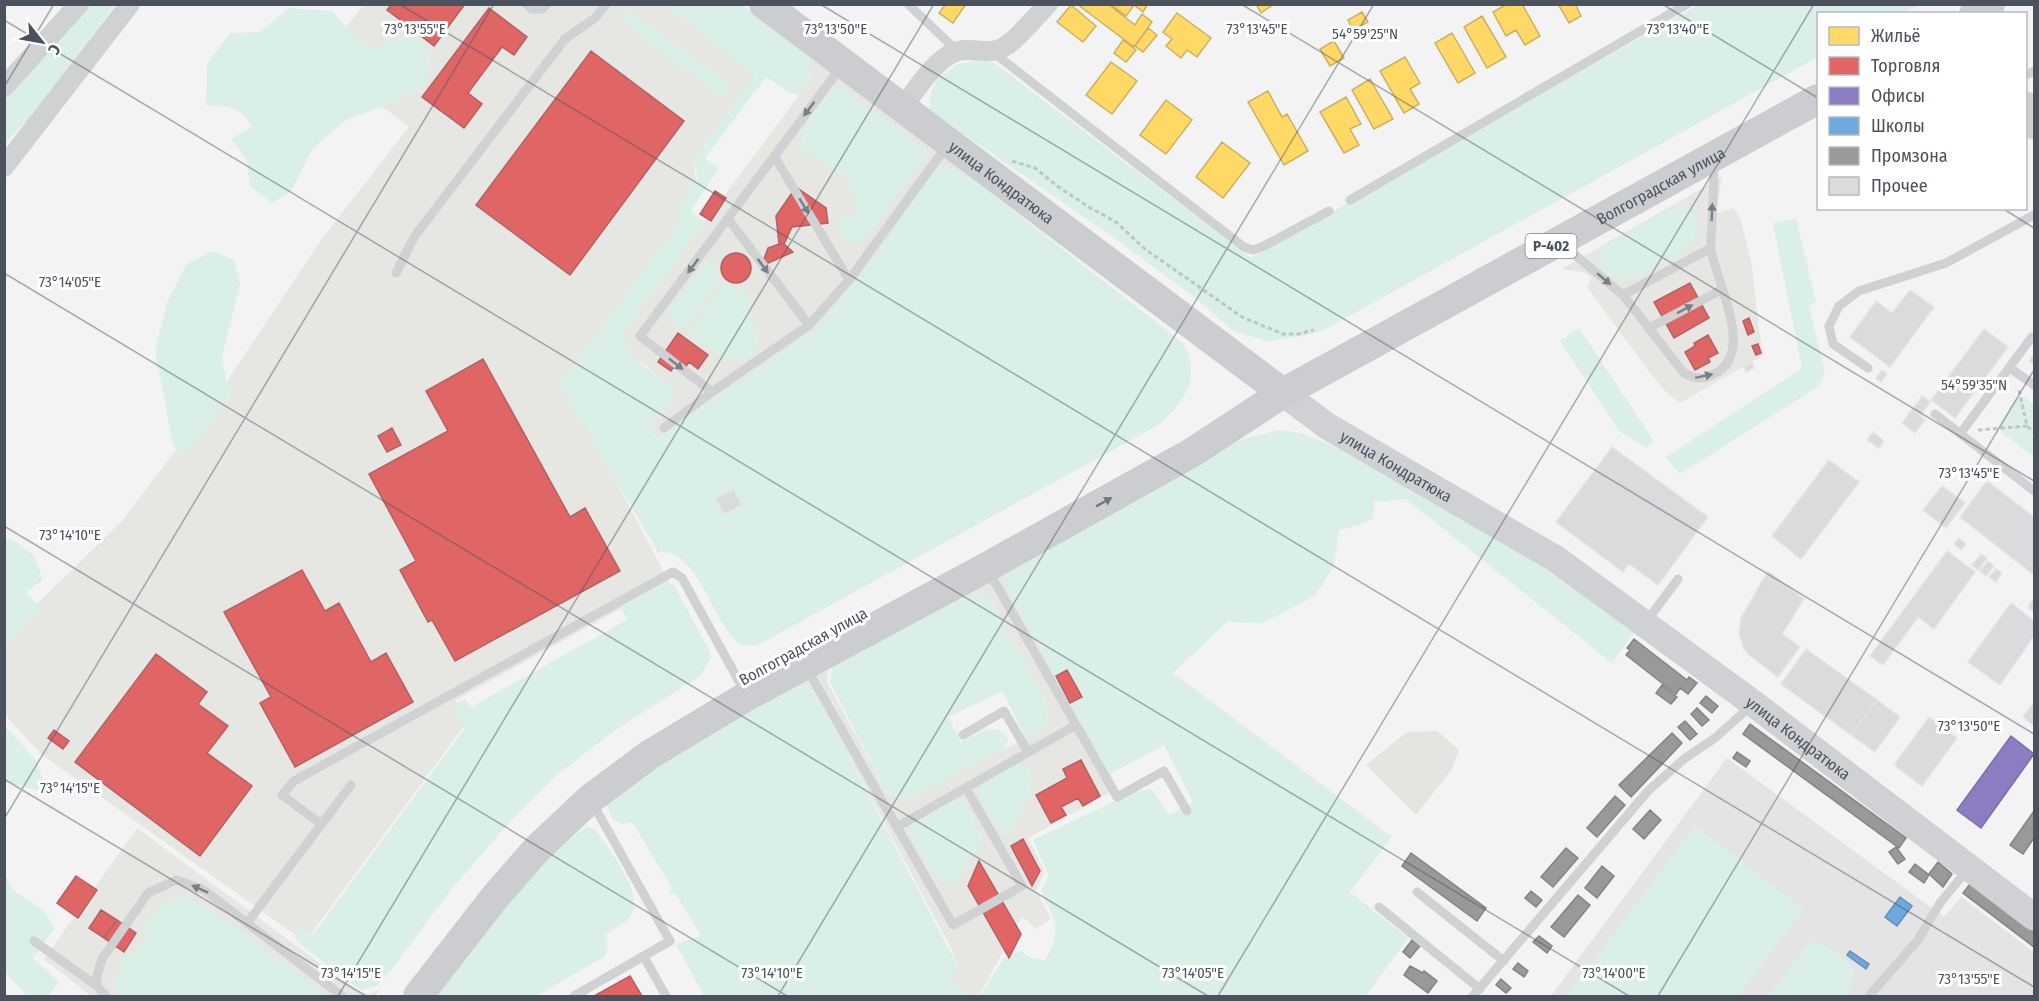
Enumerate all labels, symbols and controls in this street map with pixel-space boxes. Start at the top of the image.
north arrow [12,12,72,72]
legend [1817,12,2027,210]
text: 73°13'55"E [384,20,446,38]
text: 73°13'50"E [805,20,867,38]
text: 73°13'45"E [1226,20,1288,38]
text: 73°13'40"E [1647,20,1709,38]
text: 54°59'25"N [1332,25,1398,43]
text: Жильё [1871,25,1921,47]
text: С [44,41,65,58]
text: Торговля [1871,55,1940,77]
text: Офисы [1871,85,1925,107]
one-way arrow [804,102,816,117]
text: Школы [1871,115,1925,137]
street label: улица Кондратюка [945,137,1058,228]
street label: Волгоградская улица [1593,143,1729,229]
text: Промзона [1871,145,1948,167]
text: Прочее [1871,175,1928,197]
one-way arrow [799,198,810,214]
one-way arrow [1708,202,1717,221]
road number: Р-402 [1526,234,1576,258]
one-way arrow [687,258,699,273]
one-way arrow [757,258,769,273]
one-way arrow [1596,272,1611,285]
text: 73°14'05"E [39,273,101,291]
one-way arrow [1677,304,1694,314]
one-way arrow [668,358,683,370]
one-way arrow [1695,371,1714,380]
text: 54°59'35"N [1941,376,2007,394]
street label: улица Кондратюка [1337,427,1455,507]
text: 73°13'45"E [1938,464,2000,482]
one-way arrow [1096,497,1113,507]
text: 73°14'10"E [39,526,101,544]
street label: Волгоградская улица [736,603,871,690]
street label: улица Кондратюка [1742,692,1854,784]
text: 73°13'50"E [1938,717,2000,735]
text: 73°14'15"E [40,779,100,797]
one-way arrow [190,884,208,894]
text: 73°14'15"E [321,964,381,982]
text: 73°14'10"E [741,964,803,982]
text: 73°14'05"E [1162,964,1224,982]
text: 73°14'00"E [1582,964,1646,982]
text: 73°13'55"E [1938,970,2000,988]

